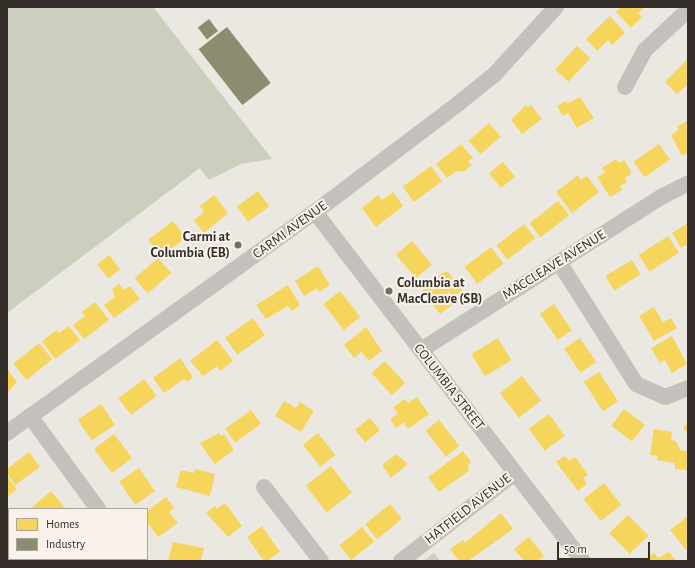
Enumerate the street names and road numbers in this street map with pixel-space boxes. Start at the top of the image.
street label: CARMI AVENUE [250,197,330,263]
street label: MACCLEAVE AVENUE [499,227,609,303]
street label: COLUMBIA STREET [410,341,488,433]
street label: HATFIELD AVENUE [421,470,515,548]

